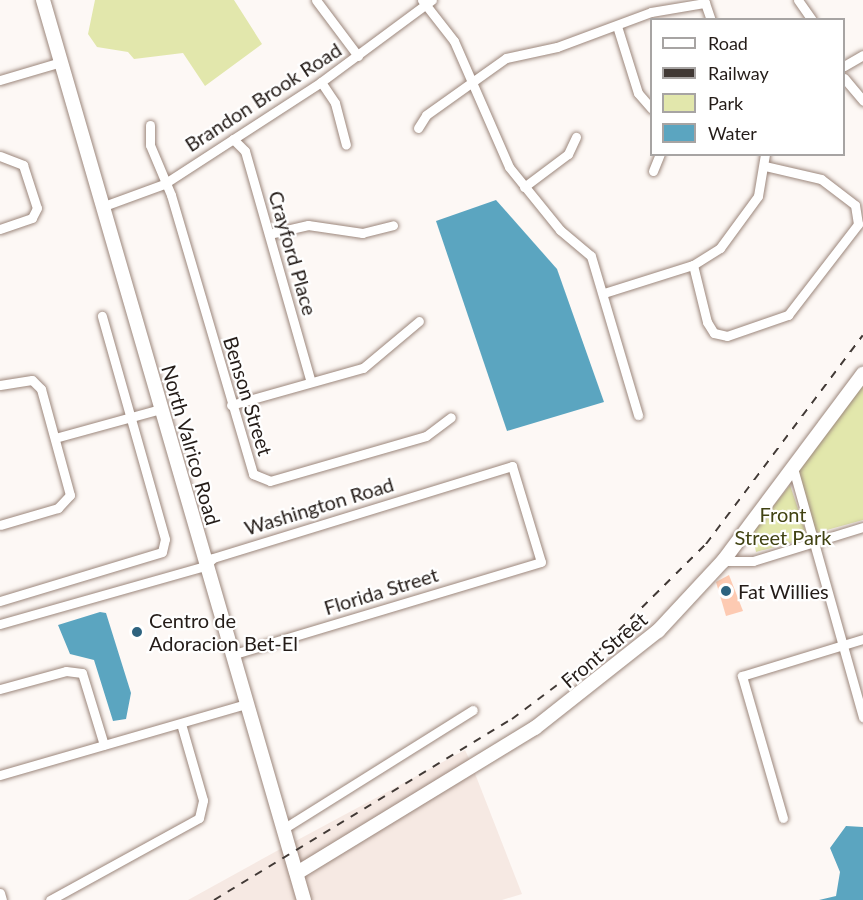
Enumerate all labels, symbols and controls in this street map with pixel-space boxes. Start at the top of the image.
legend [650,18,845,156]
text: Road [708,32,748,54]
street label: Brandon Brook Road [180,37,346,157]
text: Railway [708,62,769,84]
text: Park [708,92,743,114]
text: Water [708,122,757,144]
street label: Crayford Place [264,188,322,318]
street label: Benson Street [218,333,278,459]
street label: North Valrico Road [157,362,225,528]
street label: Washington Road [241,472,397,540]
park label: Front Street Park [735,503,831,550]
street label: Florida Street [321,562,441,620]
place label: Fat Willies [738,579,829,603]
marker: Fat Willies [719,584,733,598]
street label: Front Street [556,607,652,693]
place label: Centro de Adoracion Bet-El [149,608,298,655]
marker: Centro de Adoracion Bet-El [130,625,144,639]

